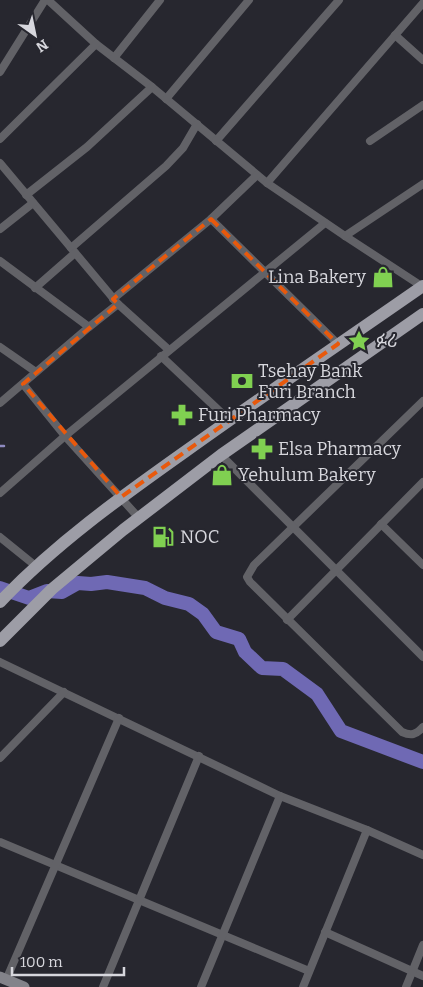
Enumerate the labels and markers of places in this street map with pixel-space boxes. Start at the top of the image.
shop icon: Lina Bakery [370,264,396,290]
place label: Lina Bakery [268,266,366,288]
place icon: ፉሪ [346,328,372,354]
place label: ፉሪ [376,330,397,352]
place label: Tsehay Bank Furi Branch [258,360,363,403]
bank icon: Tsehay Bank Furi Branch [229,368,255,394]
pharmacy icon: Furi Pharmacy [169,402,195,428]
place label: Furi Pharmacy [198,404,321,426]
pharmacy icon: Elsa Pharmacy [249,436,275,462]
place label: Elsa Pharmacy [278,438,402,460]
shop icon: Yehulum Bakery [209,462,235,488]
place label: Yehulum Bakery [238,464,376,486]
fuel station icon: NOC [150,524,176,550]
place label: NOC [180,526,219,548]

